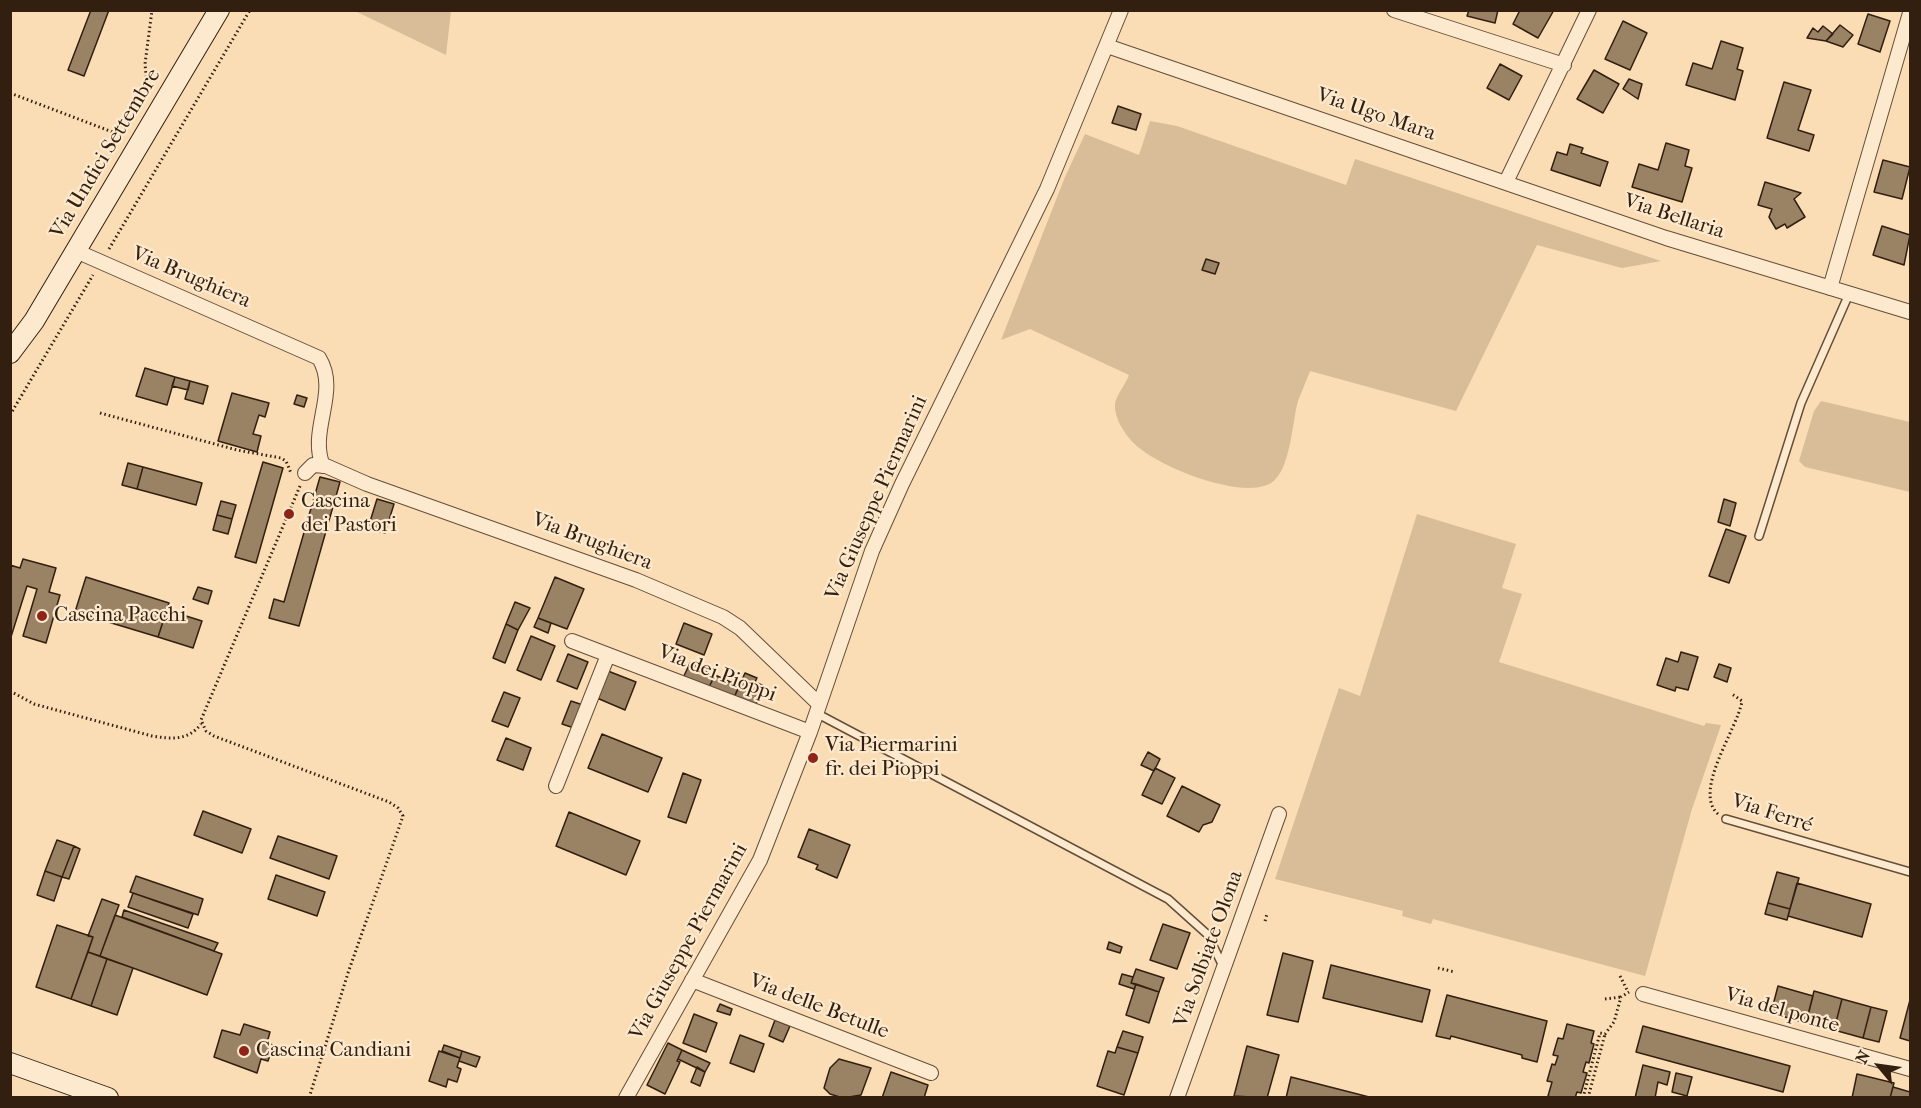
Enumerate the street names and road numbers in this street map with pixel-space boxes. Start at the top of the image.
street label: Via Undici Settembre [45,64,167,244]
street label: Via Ugo Mara [1313,83,1439,147]
street label: Via Bellaria [1621,189,1727,245]
street label: Via Brughiera [128,242,254,314]
street label: Via Giuseppe Piermarini [820,392,934,604]
street label: Via Brughiera [528,508,656,576]
street label: Via dei Pioppi [654,640,780,708]
street label: Via Ferré [1728,789,1816,839]
street label: Via Giuseppe Piermarini [624,839,754,1045]
street label: Via Solbiate Olona [1169,867,1249,1031]
street label: Via delle Betulle [746,969,892,1045]
street label: Via del ponte [1722,983,1842,1039]

